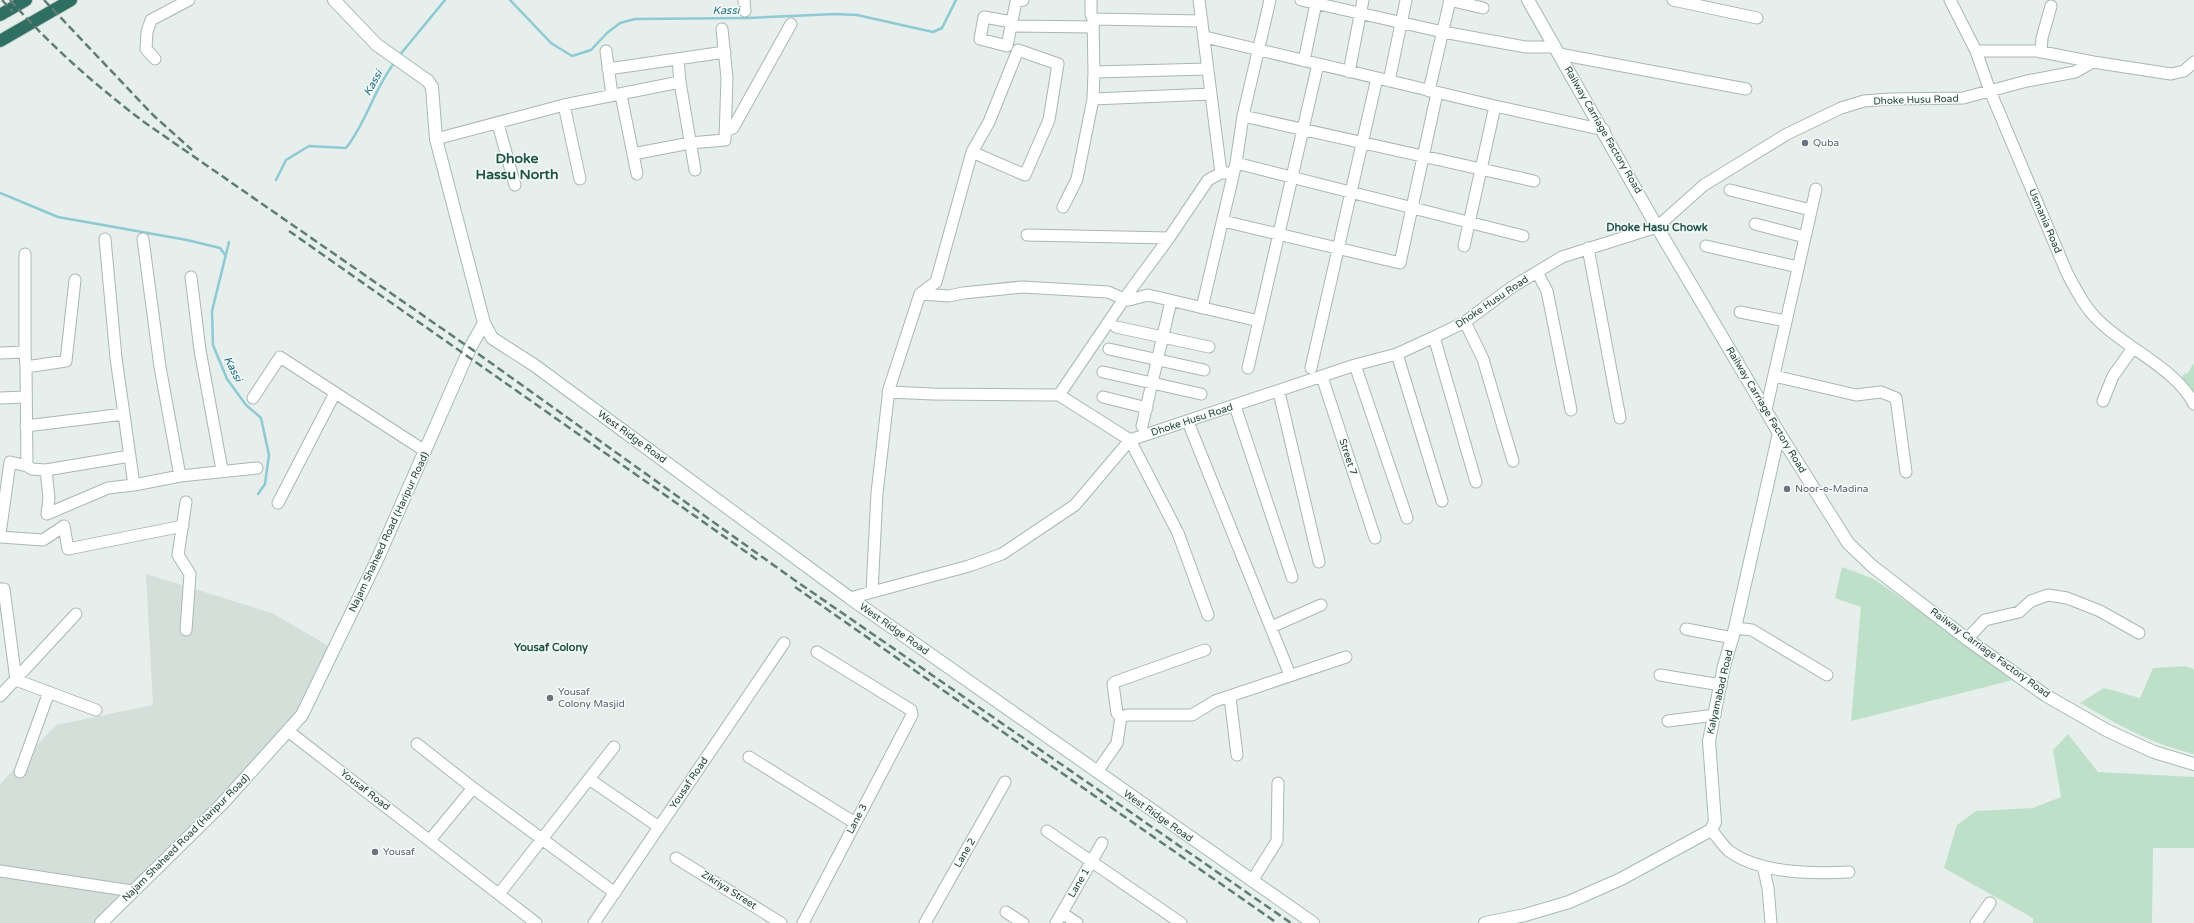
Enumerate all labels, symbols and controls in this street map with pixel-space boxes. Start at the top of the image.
water label: Kassi [713,4,741,17]
street label: Railway Carriage Factory Road [1562,64,1644,196]
water label: Kassi [361,67,386,98]
street label: Dhoke Husu Road [1873,93,1959,107]
place label: Quba [1813,137,1839,149]
marker: Quba [1800,138,1810,148]
district label: Dhoke Hassu North [476,150,558,183]
street label: Usmania Road [2026,187,2064,255]
district label: Dhoke Hasu Chowk [1606,221,1708,234]
street label: Dhoke Husu Road [1453,273,1531,331]
street label: Railway Carriage Factory Road [1724,345,1808,475]
water label: Kassi [221,354,245,385]
street label: Dhoke Husu Road [1150,401,1234,439]
street label: West Ridge Road [595,408,669,466]
street label: Street 7 [1337,437,1359,477]
street label: Najam Shaheed Road (Haripur Road) [347,450,431,614]
place label: Noor-e-Madina [1795,483,1869,495]
marker: Noor-e-Madina [1782,484,1792,494]
street label: West Ridge Road [857,601,931,657]
street label: Railway Carriage Factory Road [1928,606,2052,700]
district label: Yousaf Colony [514,641,588,655]
street label: Kalyamabad Road [1704,649,1736,735]
place label: Yousaf Colony Masjid [558,686,625,710]
marker: Yousaf Colony Masjid [545,693,555,703]
street label: Yousaf Road [667,755,711,811]
street label: Yousaf Road [338,767,392,813]
street label: Najam Shaheed Road (Haripur Road) [120,772,252,904]
street label: West Ridge Road [1121,788,1195,844]
street label: Lane 3 [844,802,870,836]
street label: Lane 2 [952,836,978,870]
place label: Yousaf [383,846,415,858]
marker: Yousaf [370,847,380,857]
street label: Lane 1 [1066,866,1092,900]
street label: Zikriya Street [699,868,759,912]

